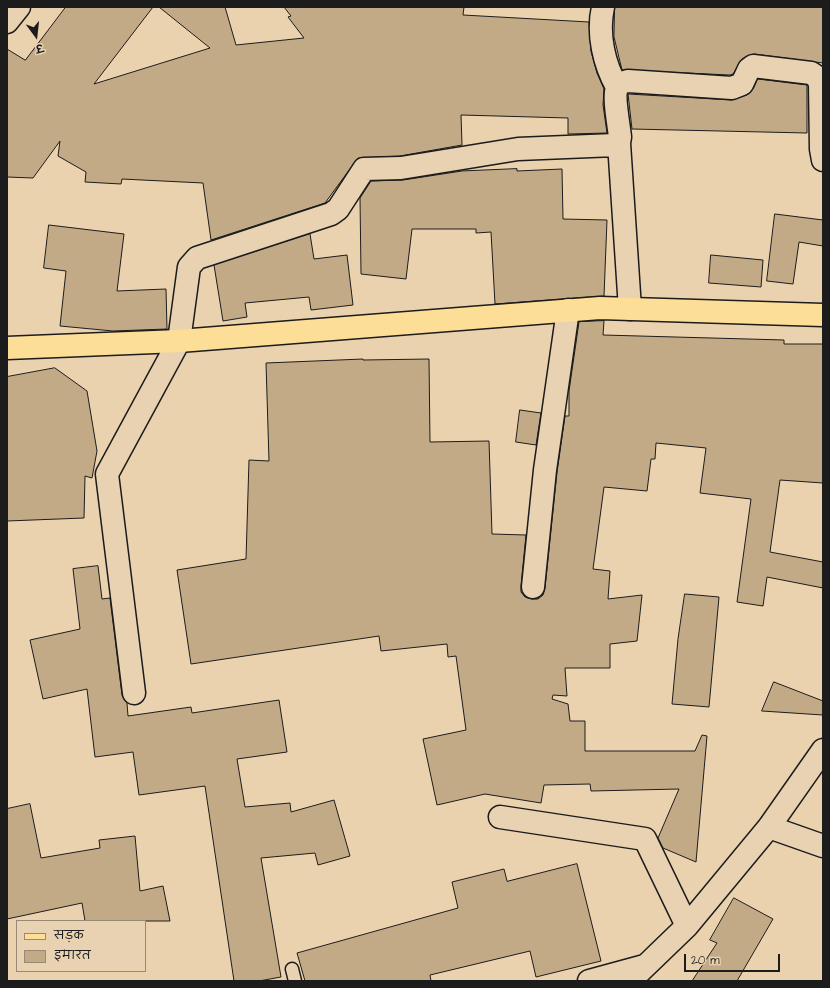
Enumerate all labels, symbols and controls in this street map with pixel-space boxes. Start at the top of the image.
north arrow [16,16,56,56]
text: उ [34,40,45,56]
legend [16,920,146,972]
text: सड़क [54,927,84,944]
scale bar [686,946,782,972]
text: इमारत [54,947,91,964]
text: 20 m [691,952,720,969]

